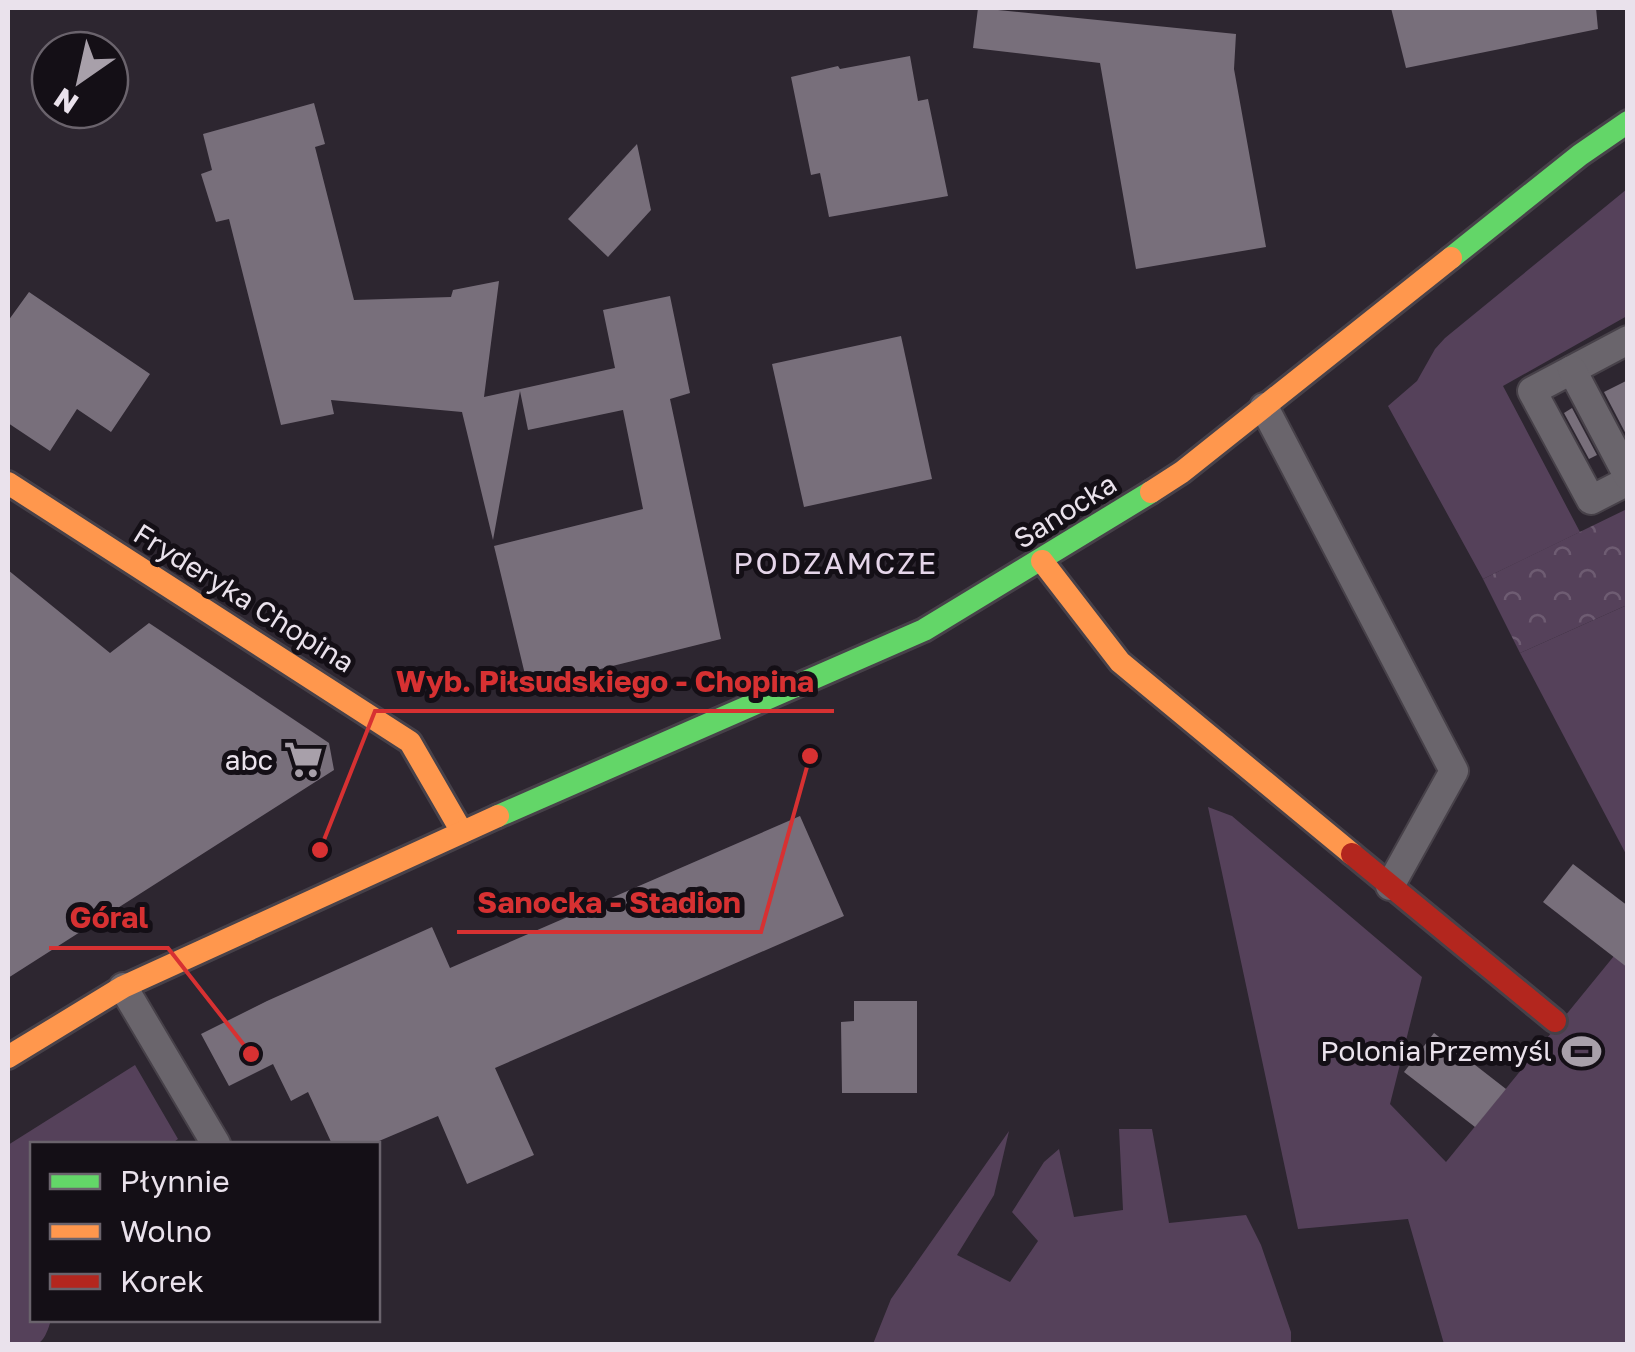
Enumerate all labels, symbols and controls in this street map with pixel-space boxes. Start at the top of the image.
north arrow [30,30,130,130]
text: N [48,82,84,121]
street label: Sanocka [1007,466,1122,555]
street label: Fryderyka Chopina [128,516,361,679]
district label: PODZAMCZE [733,545,939,581]
callout: Wyb. Piłsudskiego - Chopina [375,651,834,711]
text: Wyb. Piłsudskiego - Chopina [396,663,814,699]
supermarket icon: abc [282,739,324,781]
place label: abc [225,743,273,776]
callout: Sanocka - Stadion [457,872,761,932]
text: Sanocka - Stadion [477,884,741,920]
callout: Góral [49,888,168,948]
text: Góral [70,899,148,935]
sports icon: Polonia Przemyśl [1561,1030,1603,1072]
place label: Polonia Przemyśl [1320,1034,1552,1067]
legend [30,1142,380,1322]
text: Płynnie [120,1163,230,1199]
text: Wolno [120,1213,212,1249]
text: Korek [120,1263,204,1299]

